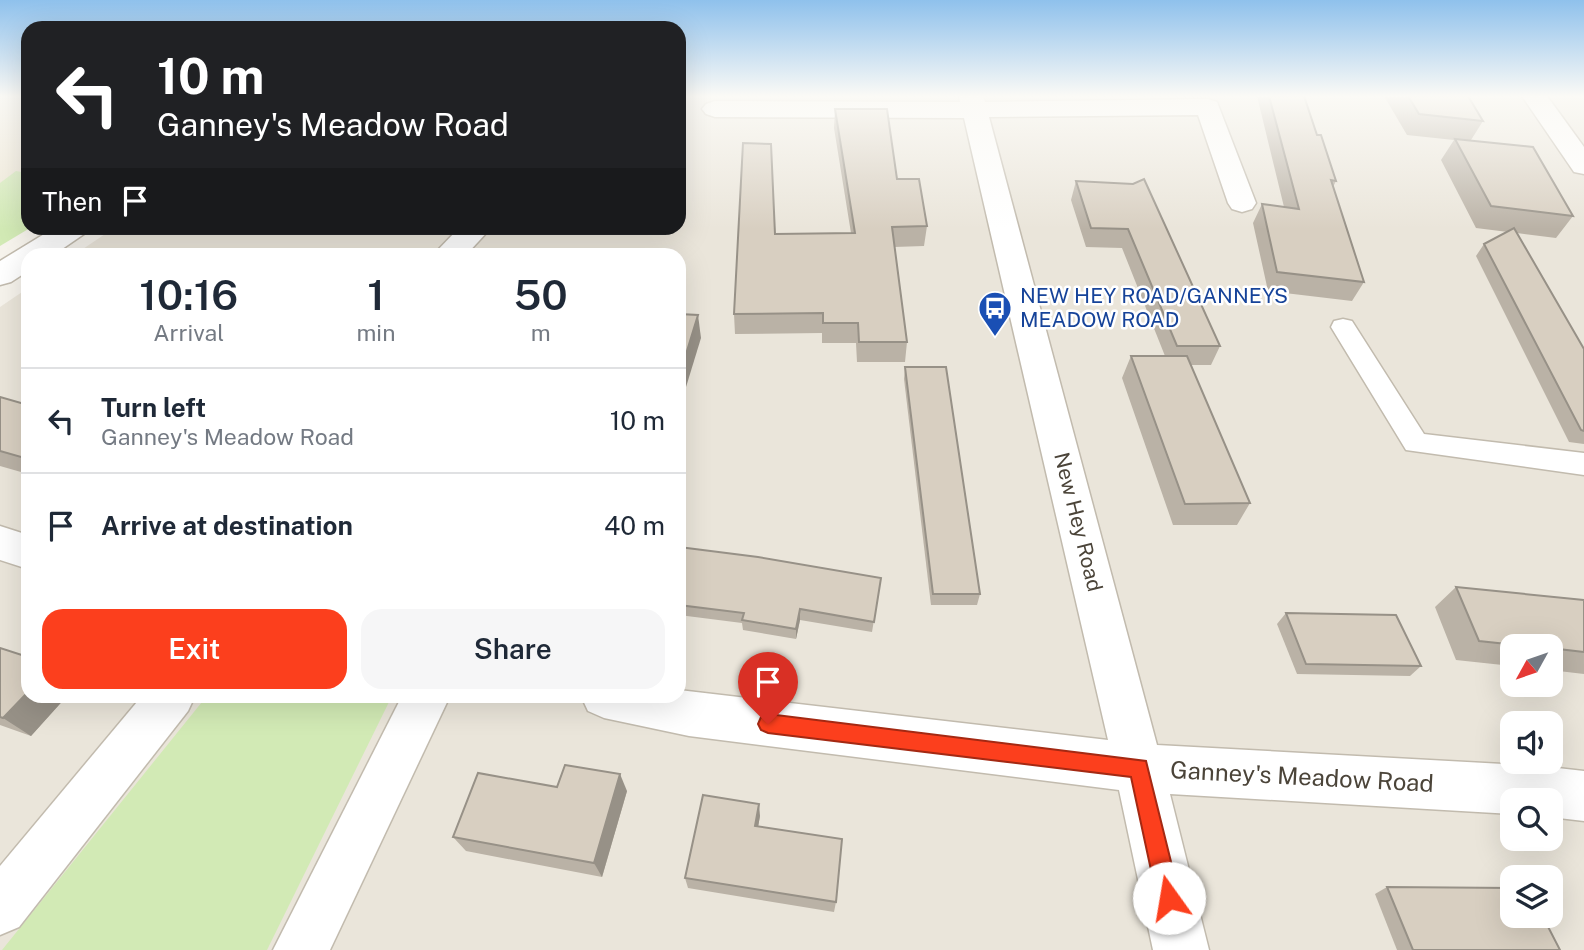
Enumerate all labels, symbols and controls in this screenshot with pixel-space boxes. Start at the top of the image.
text: 10 m [157,47,264,105]
icon: left [42,49,133,140]
text: Ganney's Meadow Road [157,106,509,143]
icon: arrive [116,182,154,220]
text: Then [42,186,102,217]
text: 10:16 [139,270,238,319]
text: 1 [367,270,385,319]
text: 50 [514,270,568,319]
place label: NEW HEY ROAD/GANNEYS MEADOW ROAD [1020,283,1288,332]
bus stop icon: NEW HEY ROAD/GANNEYS MEADOW ROAD [976,289,1014,338]
text: Arrival [153,319,224,346]
text: min [356,319,395,346]
text: m [531,319,551,346]
text: Turn left [101,392,206,423]
icon: left [42,402,80,440]
text: 10 m [610,405,665,436]
text: Ganney's Meadow Road [101,423,354,450]
street label: New Hey Road [1049,450,1108,594]
icon: arrive [42,507,80,545]
text: Arrive at destination [101,510,353,541]
text: 40 m [604,510,665,541]
button: Exit [42,609,347,689]
button: Share [361,609,665,689]
north arrow [1500,634,1563,696]
map controls [1500,634,1563,928]
pin [738,652,798,724]
icon: arrive [749,663,787,701]
button: sound [1500,711,1563,774]
street label: Ganney's Meadow Road [1170,755,1435,797]
button: search [1500,788,1563,851]
position arrow [1132,861,1206,935]
button: layers [1500,865,1563,928]

